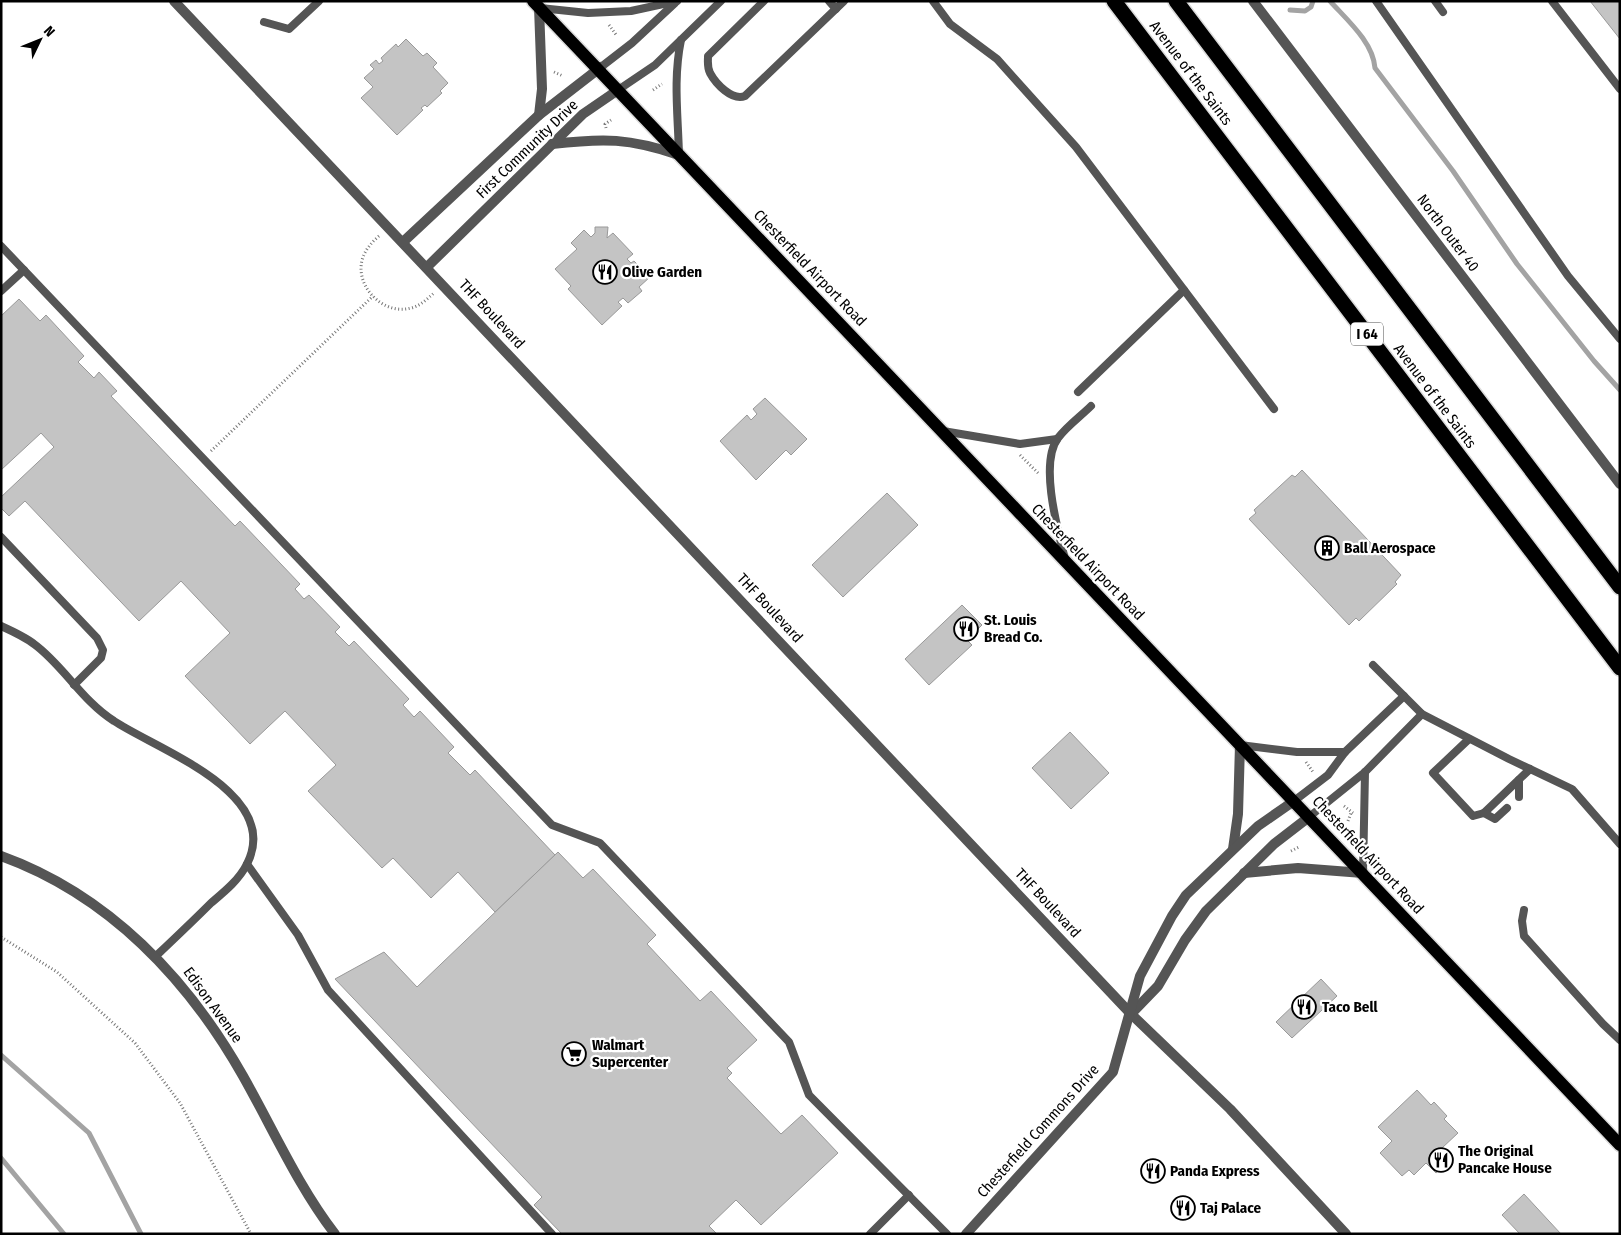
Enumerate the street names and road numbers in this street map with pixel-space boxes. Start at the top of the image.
street label: Avenue of the Saints [1146,17,1236,129]
street label: First Community Drive [472,96,582,202]
street label: North Outer 40 [1413,191,1483,275]
street label: Chesterfield Airport Road [750,206,870,330]
street label: THF Boulevard [455,276,529,352]
road number: I 64 [1351,322,1383,346]
street label: Avenue of the Saints [1390,340,1480,452]
street label: Chesterfield Airport Road [1028,500,1148,624]
street label: THF Boulevard [733,570,807,646]
street label: Chesterfield Airport Road [1309,792,1427,918]
street label: THF Boulevard [1011,865,1085,941]
street label: Edison Avenue [179,964,247,1046]
street label: Chesterfield Commons Drive [973,1061,1103,1201]

